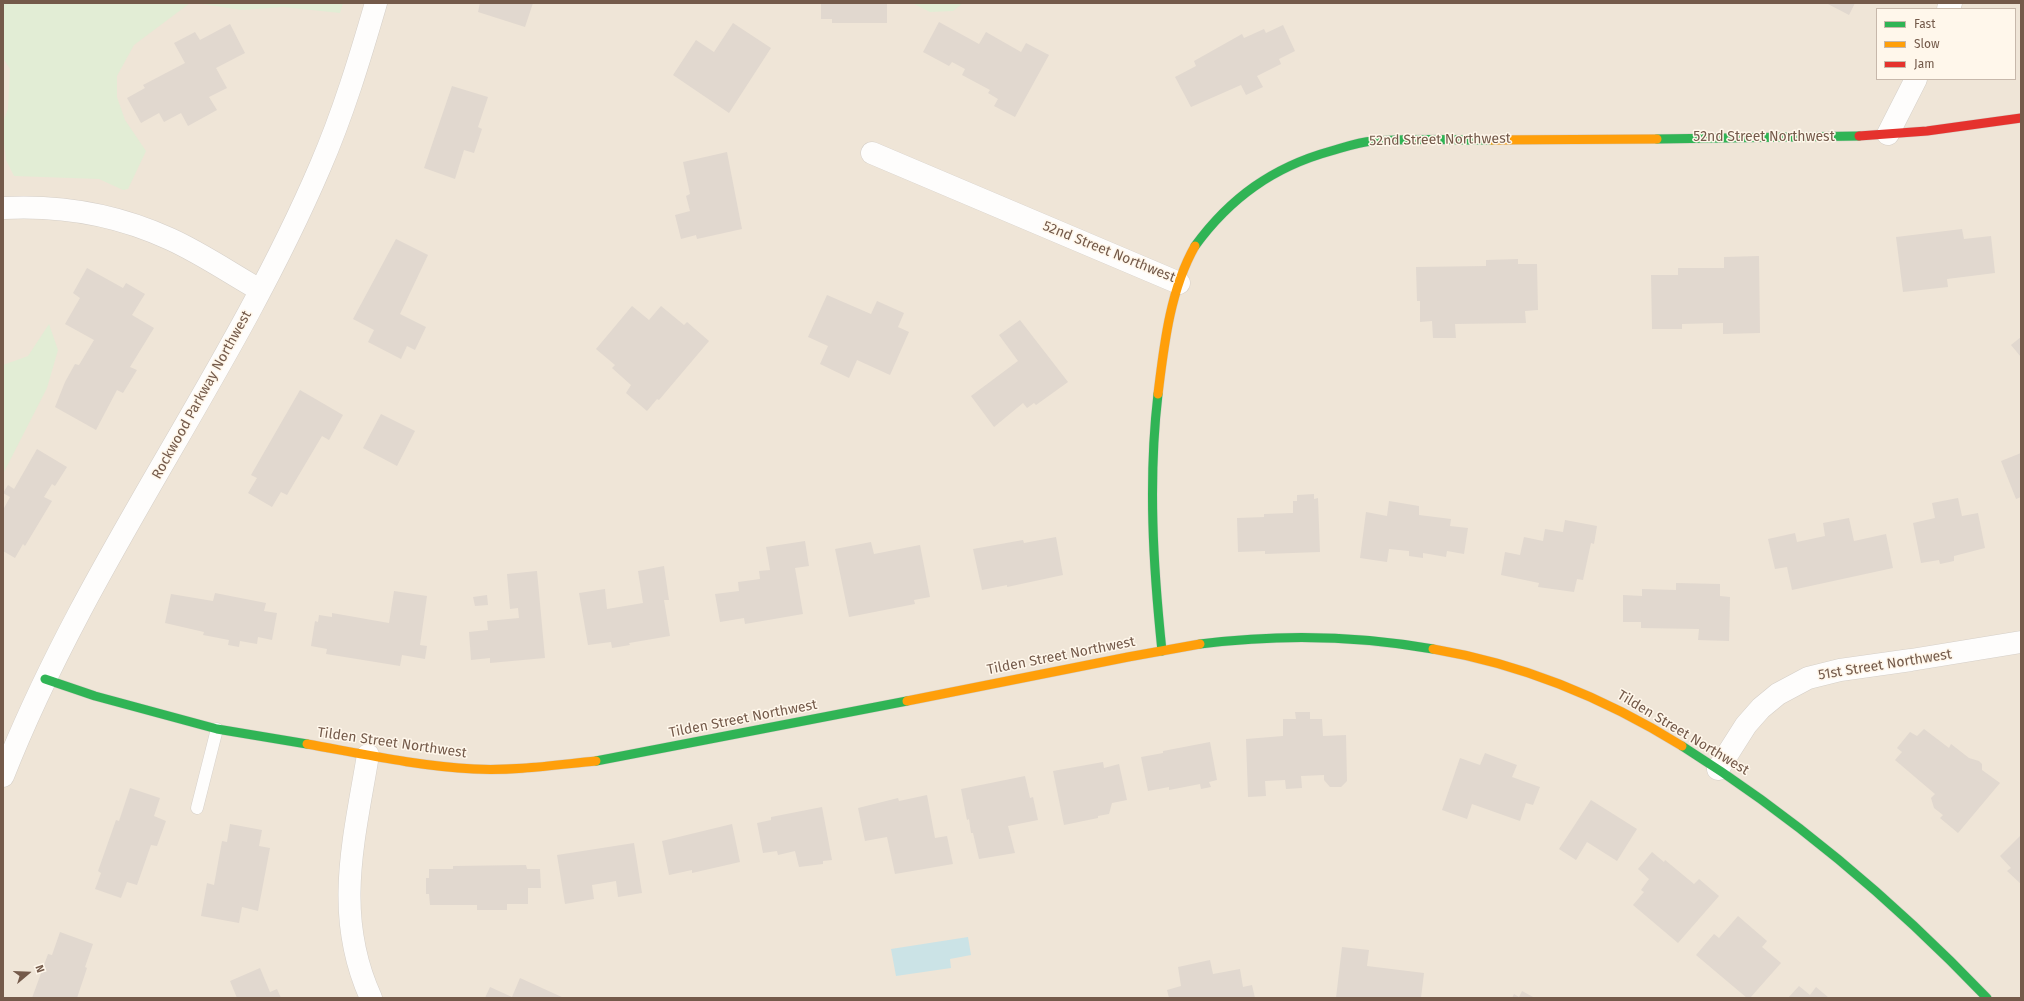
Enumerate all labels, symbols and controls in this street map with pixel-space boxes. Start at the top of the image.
legend [1876,8,2016,80]
text: Fast [1914,17,1936,31]
text: Slow [1914,37,1940,51]
text: Jam [1914,57,1934,71]
street label: 52nd Street Northwest [1693,129,1835,145]
street label: 52nd Street Northwest [1369,130,1511,150]
street label: 52nd Street Northwest [1040,218,1178,286]
street label: Rockwood Parkway Northwest [149,308,255,482]
street label: Tilden Street Northwest [986,633,1136,679]
street label: 51st Street Northwest [1817,646,1953,684]
street label: Tilden Street Northwest [1614,687,1752,779]
street label: Tilden Street Northwest [668,696,818,742]
street label: Tilden Street Northwest [316,724,468,762]
north arrow [8,953,48,993]
text: N [32,963,47,974]

